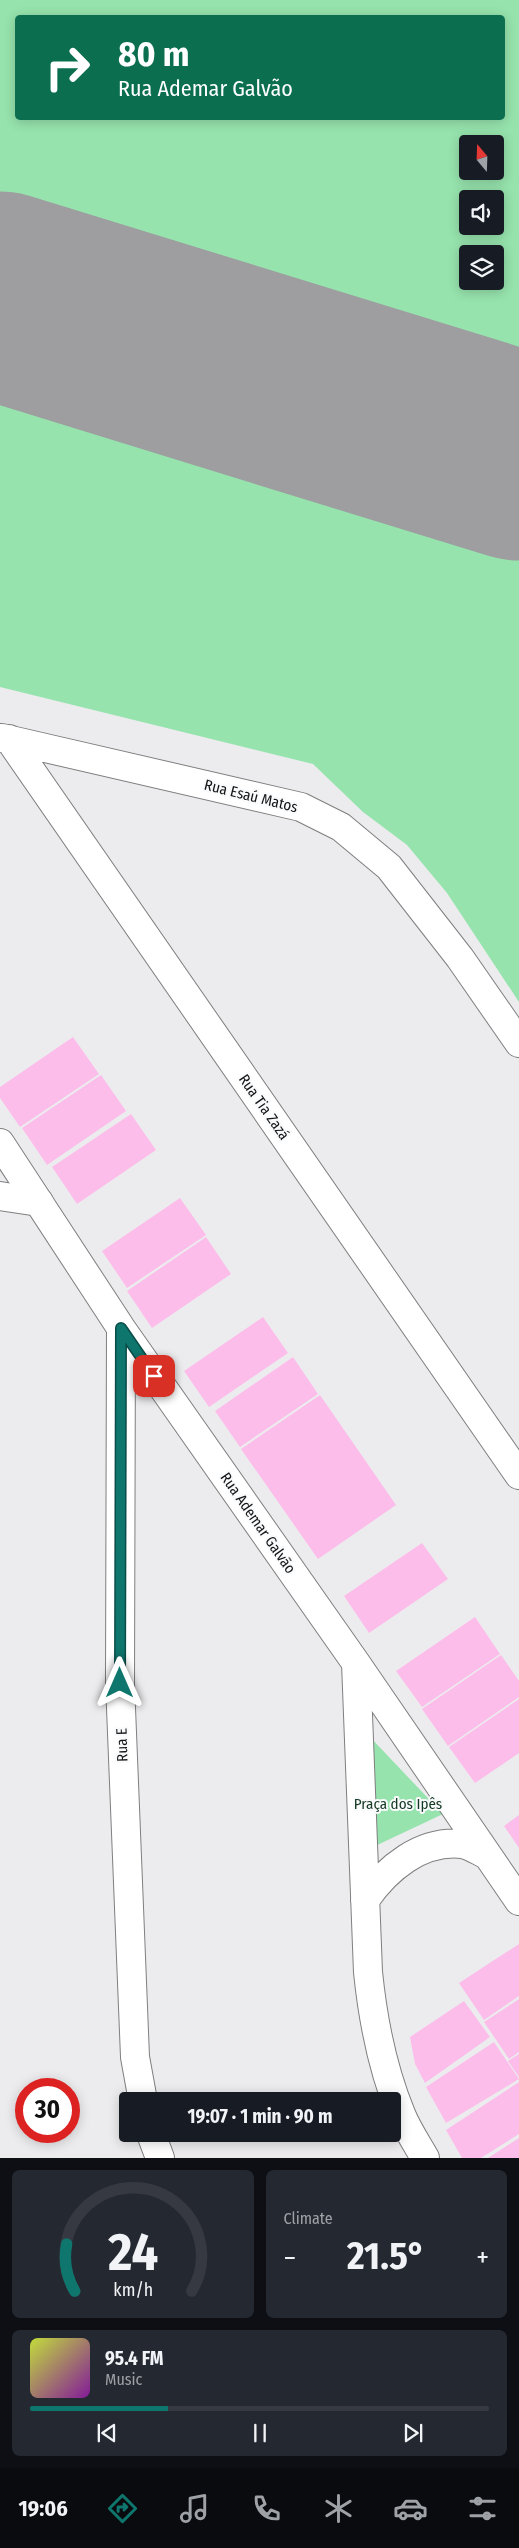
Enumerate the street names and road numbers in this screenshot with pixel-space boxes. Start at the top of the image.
street label: Rua Esaú Matos [202,776,300,816]
street label: Rua Tia Zazá [235,1071,293,1143]
street label: Rua Ademar Galvão [216,1469,300,1577]
street label: Rua E [112,1728,132,1762]

